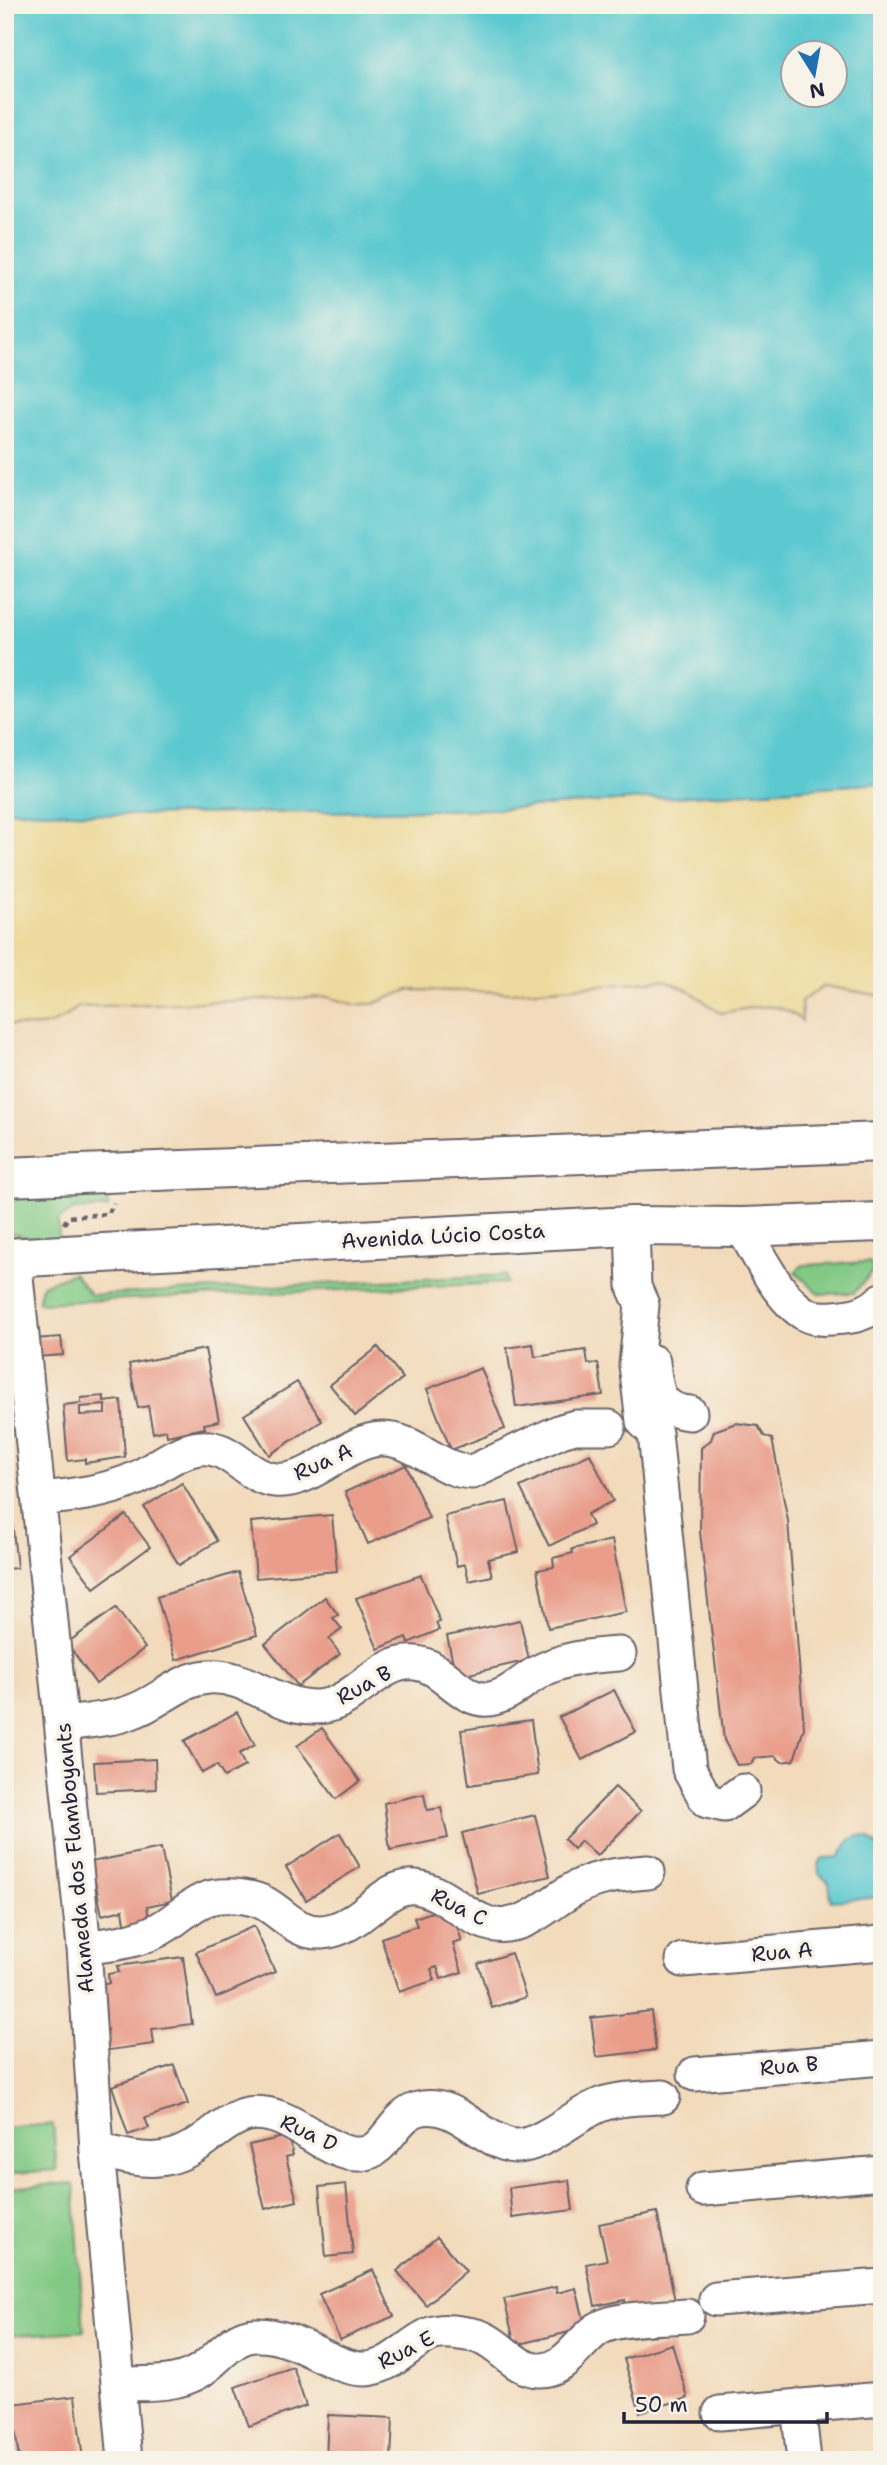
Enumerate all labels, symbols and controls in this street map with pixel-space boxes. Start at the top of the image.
north arrow [778,38,848,108]
text: N [807,76,827,104]
street label: Avenida Lúcio Costa [340,1217,546,1255]
street label: Rua A [289,1437,357,1487]
street label: Rua B [332,1659,396,1711]
street label: Alameda dos Flamboyants [49,1721,101,1995]
street label: Rua C [426,1881,492,1933]
street label: Rua A [750,1935,814,1969]
street label: Rua B [759,2050,819,2082]
street label: Rua D [276,2108,342,2158]
street label: Rua E [373,2324,439,2376]
scale bar [624,2381,828,2425]
text: 50 m [635,2391,688,2419]

